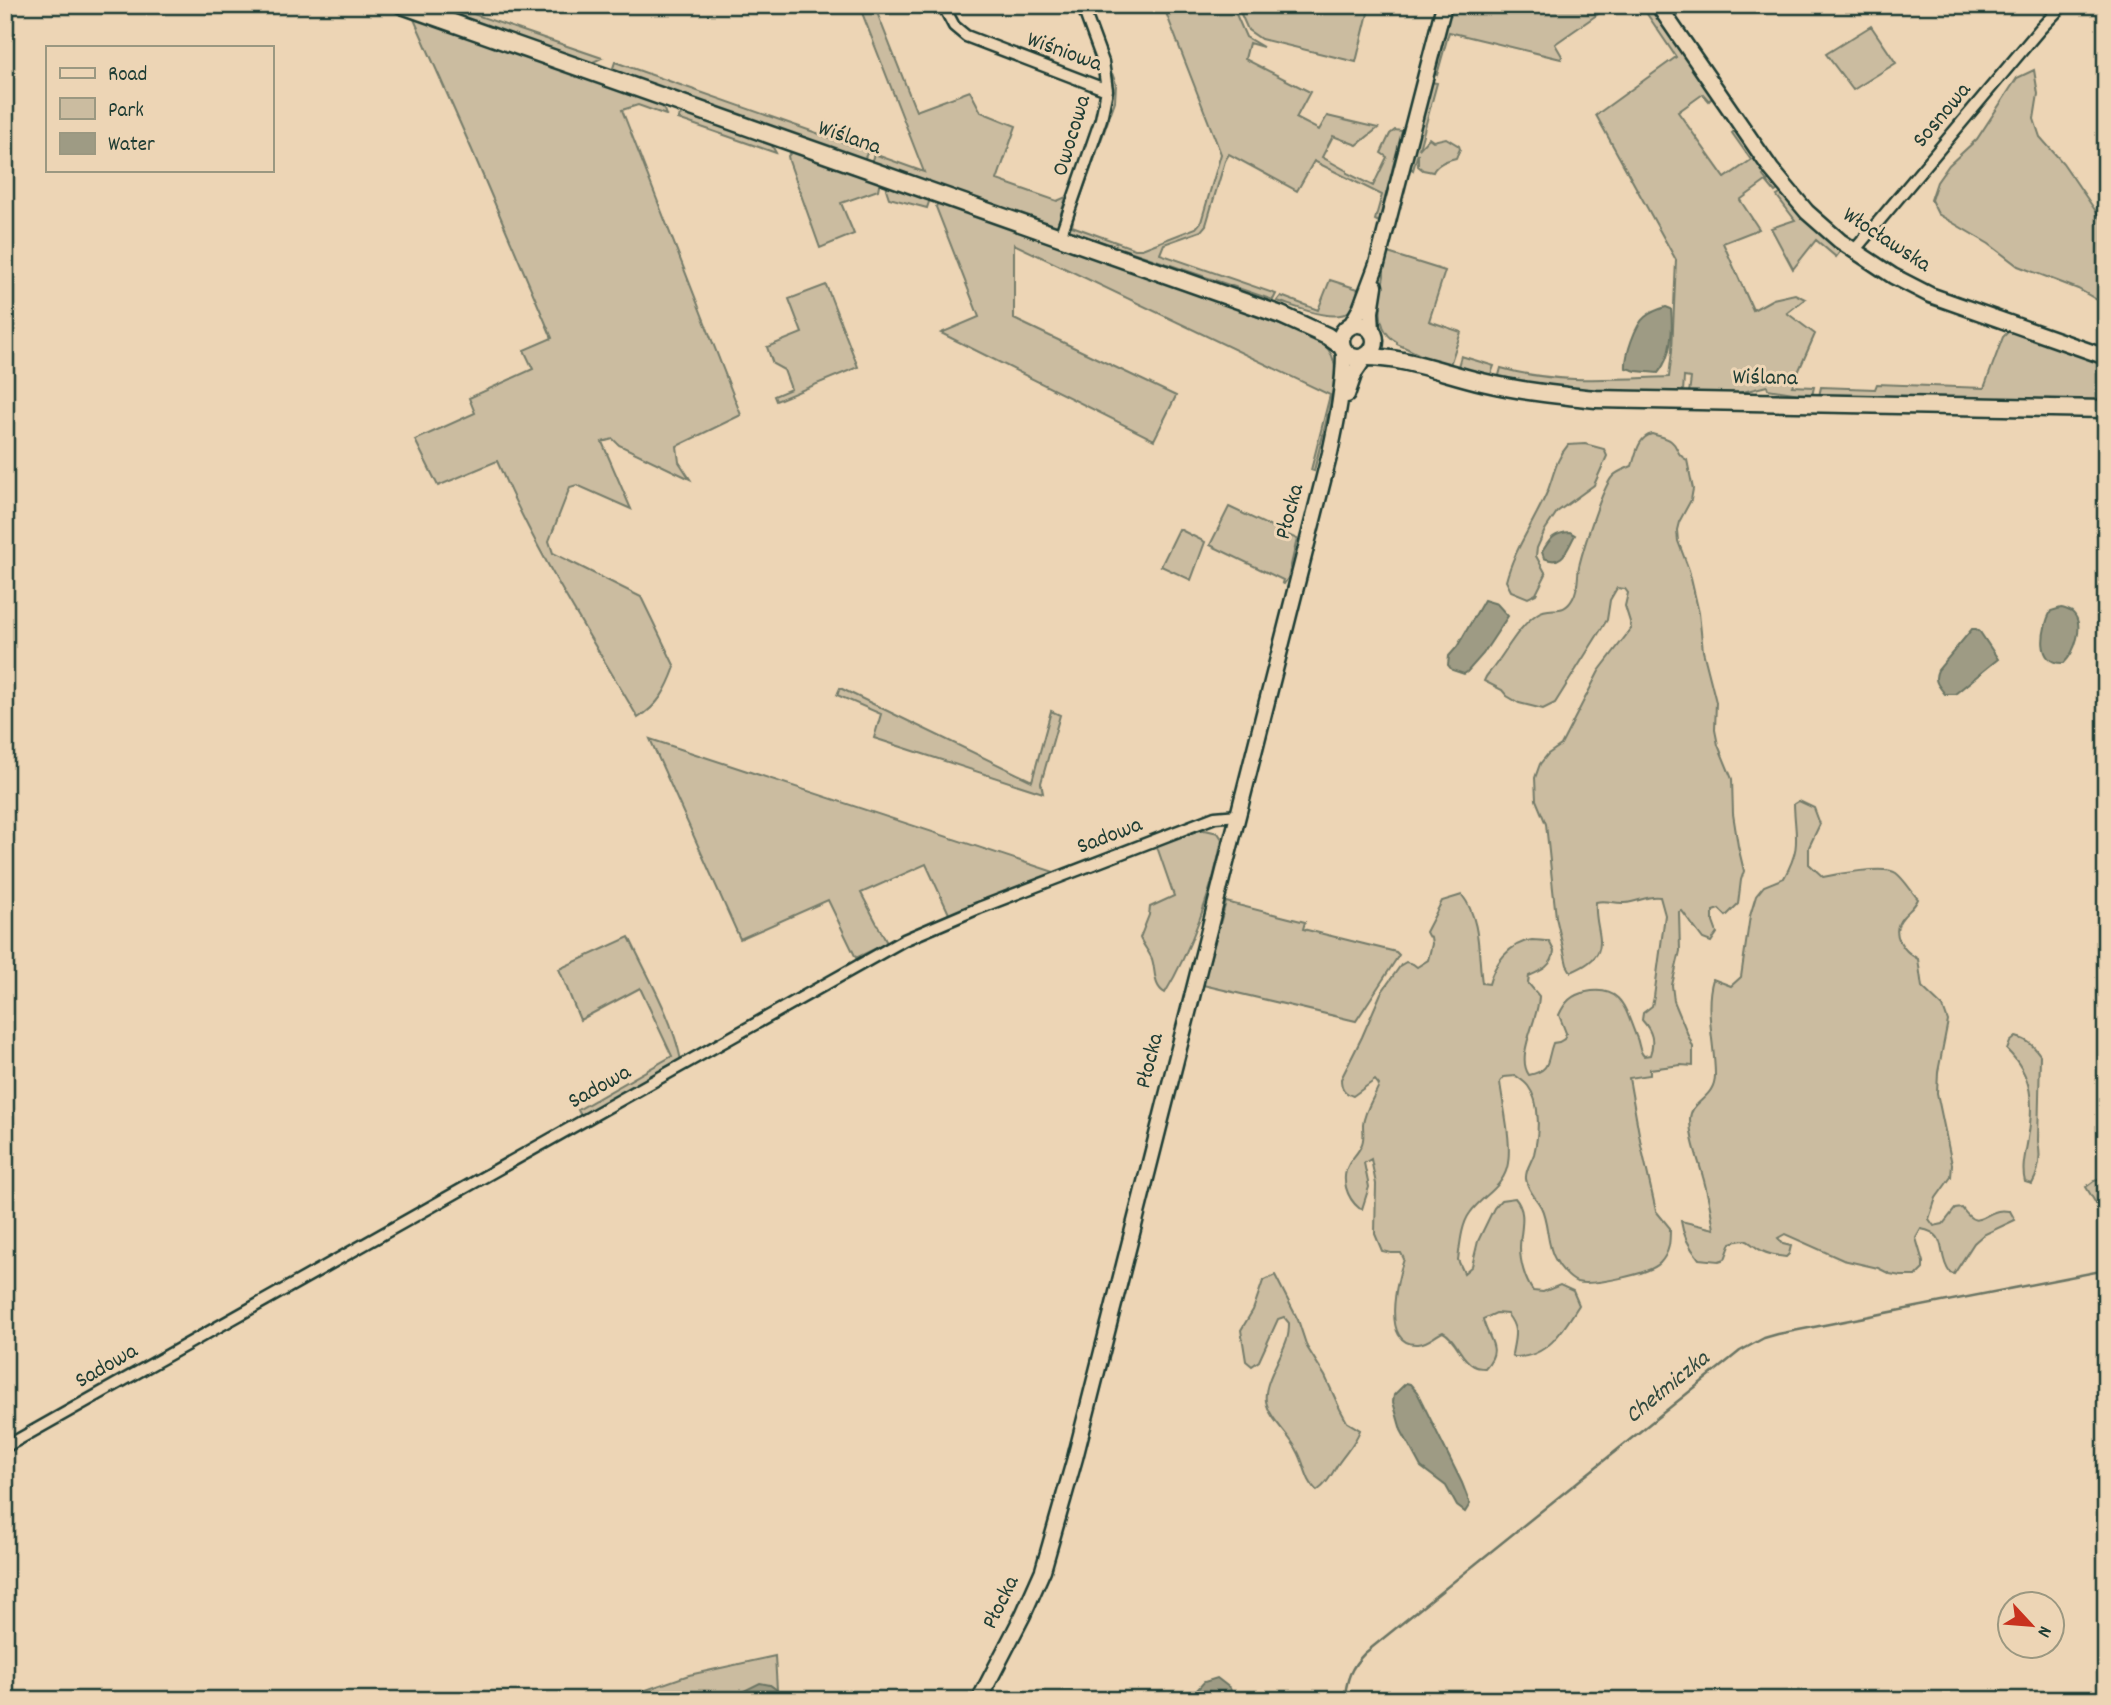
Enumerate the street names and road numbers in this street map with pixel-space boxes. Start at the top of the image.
street label: Wiśniowa [1022,24,1107,82]
street label: Sosnowa [1906,75,1981,156]
street label: Owocowa [1045,90,1101,181]
street label: Wiślana [813,113,886,166]
street label: Włocławska [1835,200,1938,283]
street label: Wiślana [1732,362,1799,396]
street label: Płocka [1268,480,1314,543]
street label: Sadowa [1073,809,1149,865]
street label: Płocka [1128,1029,1174,1092]
street label: Sadowa [562,1057,639,1119]
street label: Sadowa [69,1335,146,1398]
street label: Płocka [975,1570,1030,1635]

